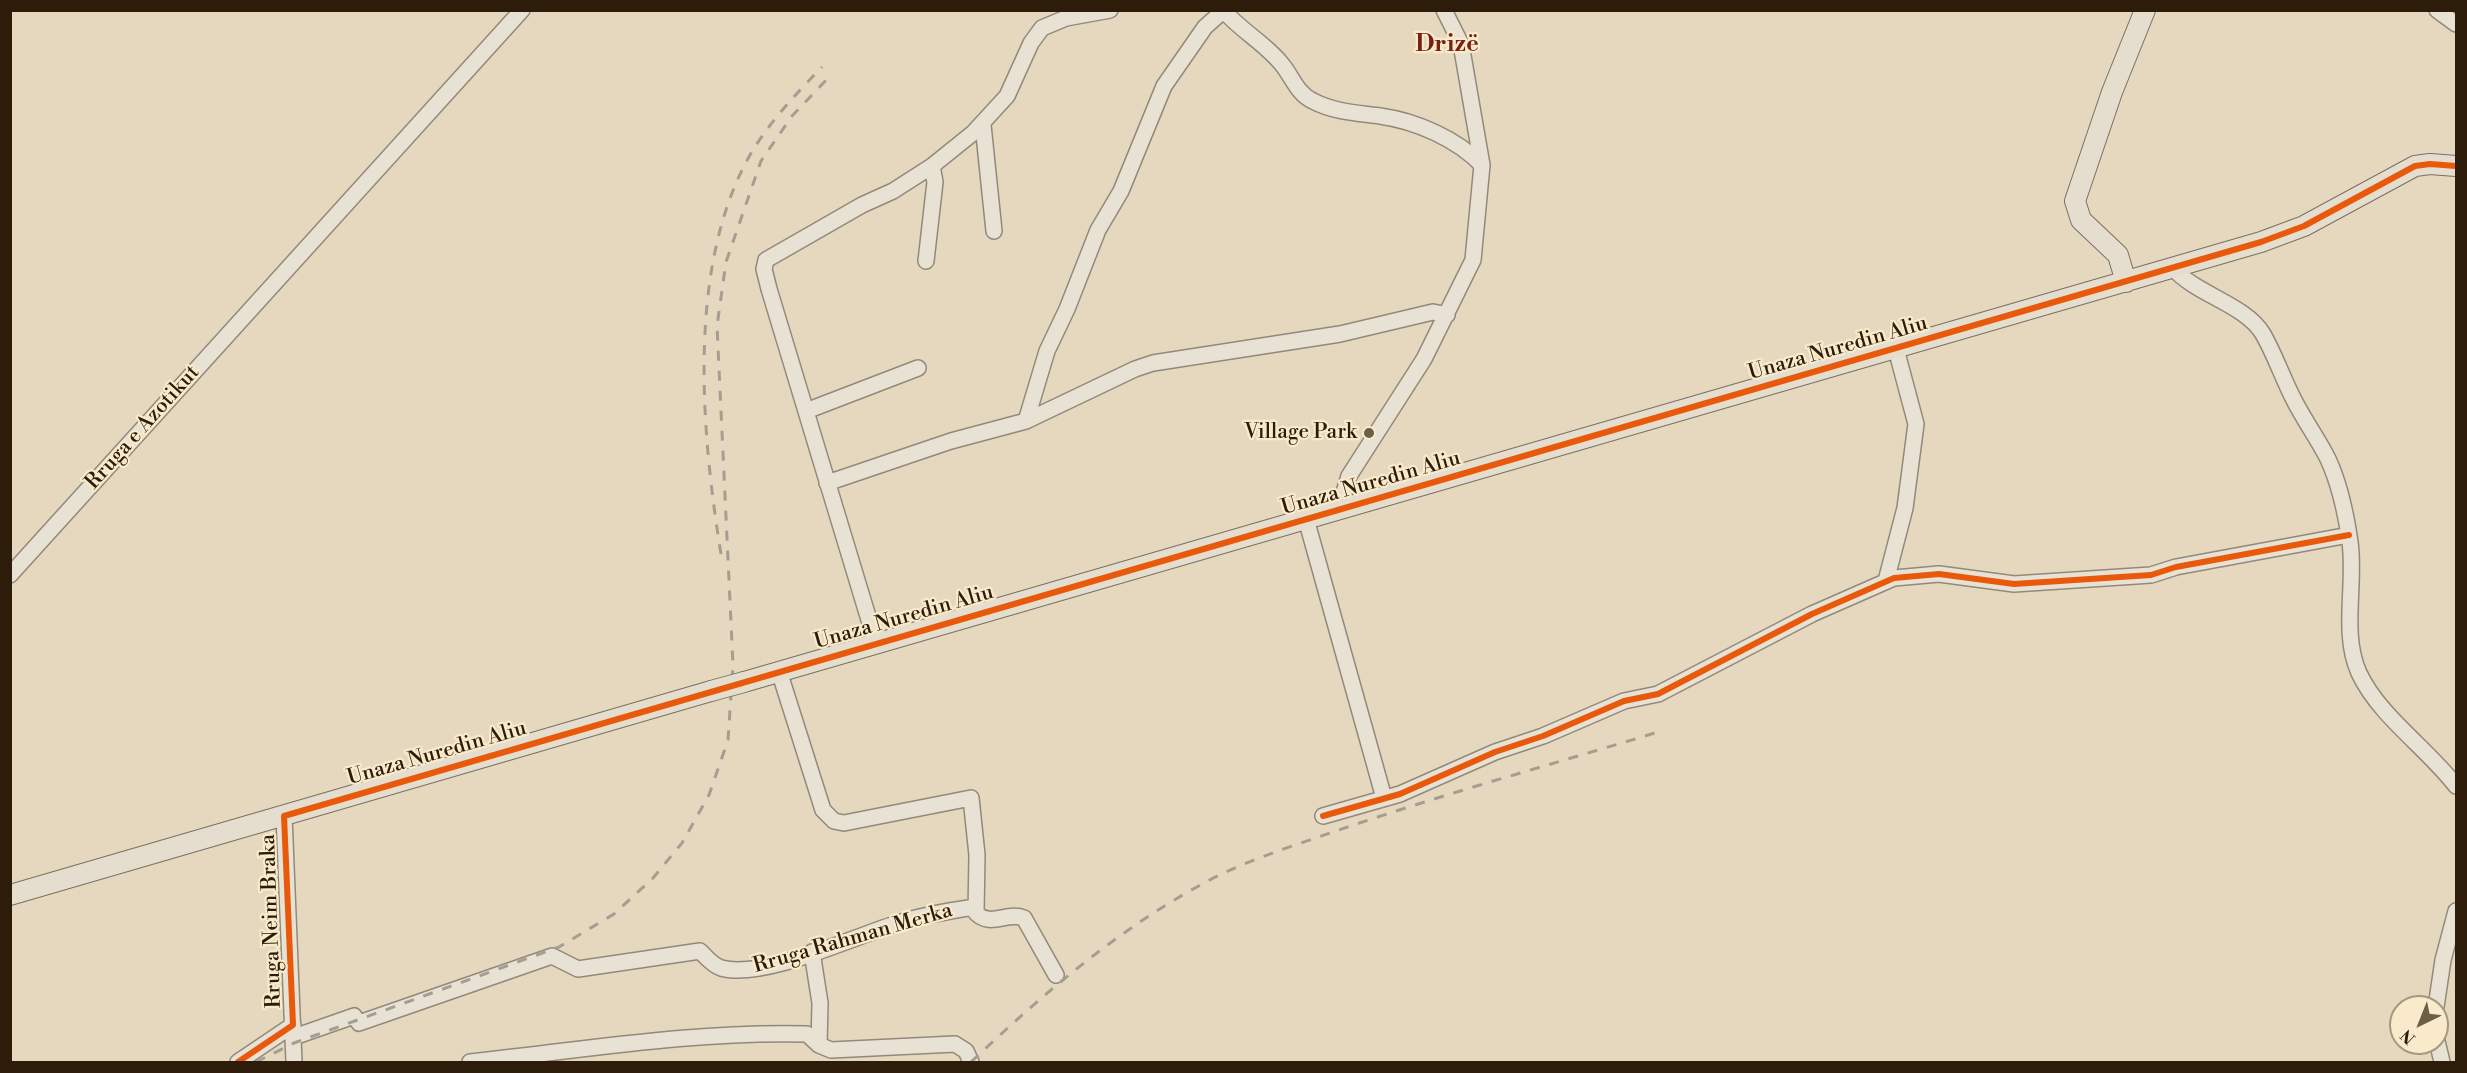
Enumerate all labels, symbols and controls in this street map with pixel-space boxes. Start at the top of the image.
district label: Drizë [1415,31,1479,59]
street label: Unaza Nuredin Aliu [1746,311,1930,387]
street label: Rruga e Azotikut [81,361,205,495]
place label: Village Park [1244,420,1357,446]
marker: Village Park [1362,426,1376,440]
street label: Unaza Nuredin Aliu [1279,446,1463,522]
street label: Unaza Nuredin Aliu [812,580,996,656]
street label: Unaza Nuredin Aliu [345,716,529,792]
street label: Rruga Neim Braka [256,833,288,1009]
street label: Rruga Rahman Merka [750,898,956,980]
north arrow [2389,995,2449,1055]
text: N [2397,1025,2420,1048]

